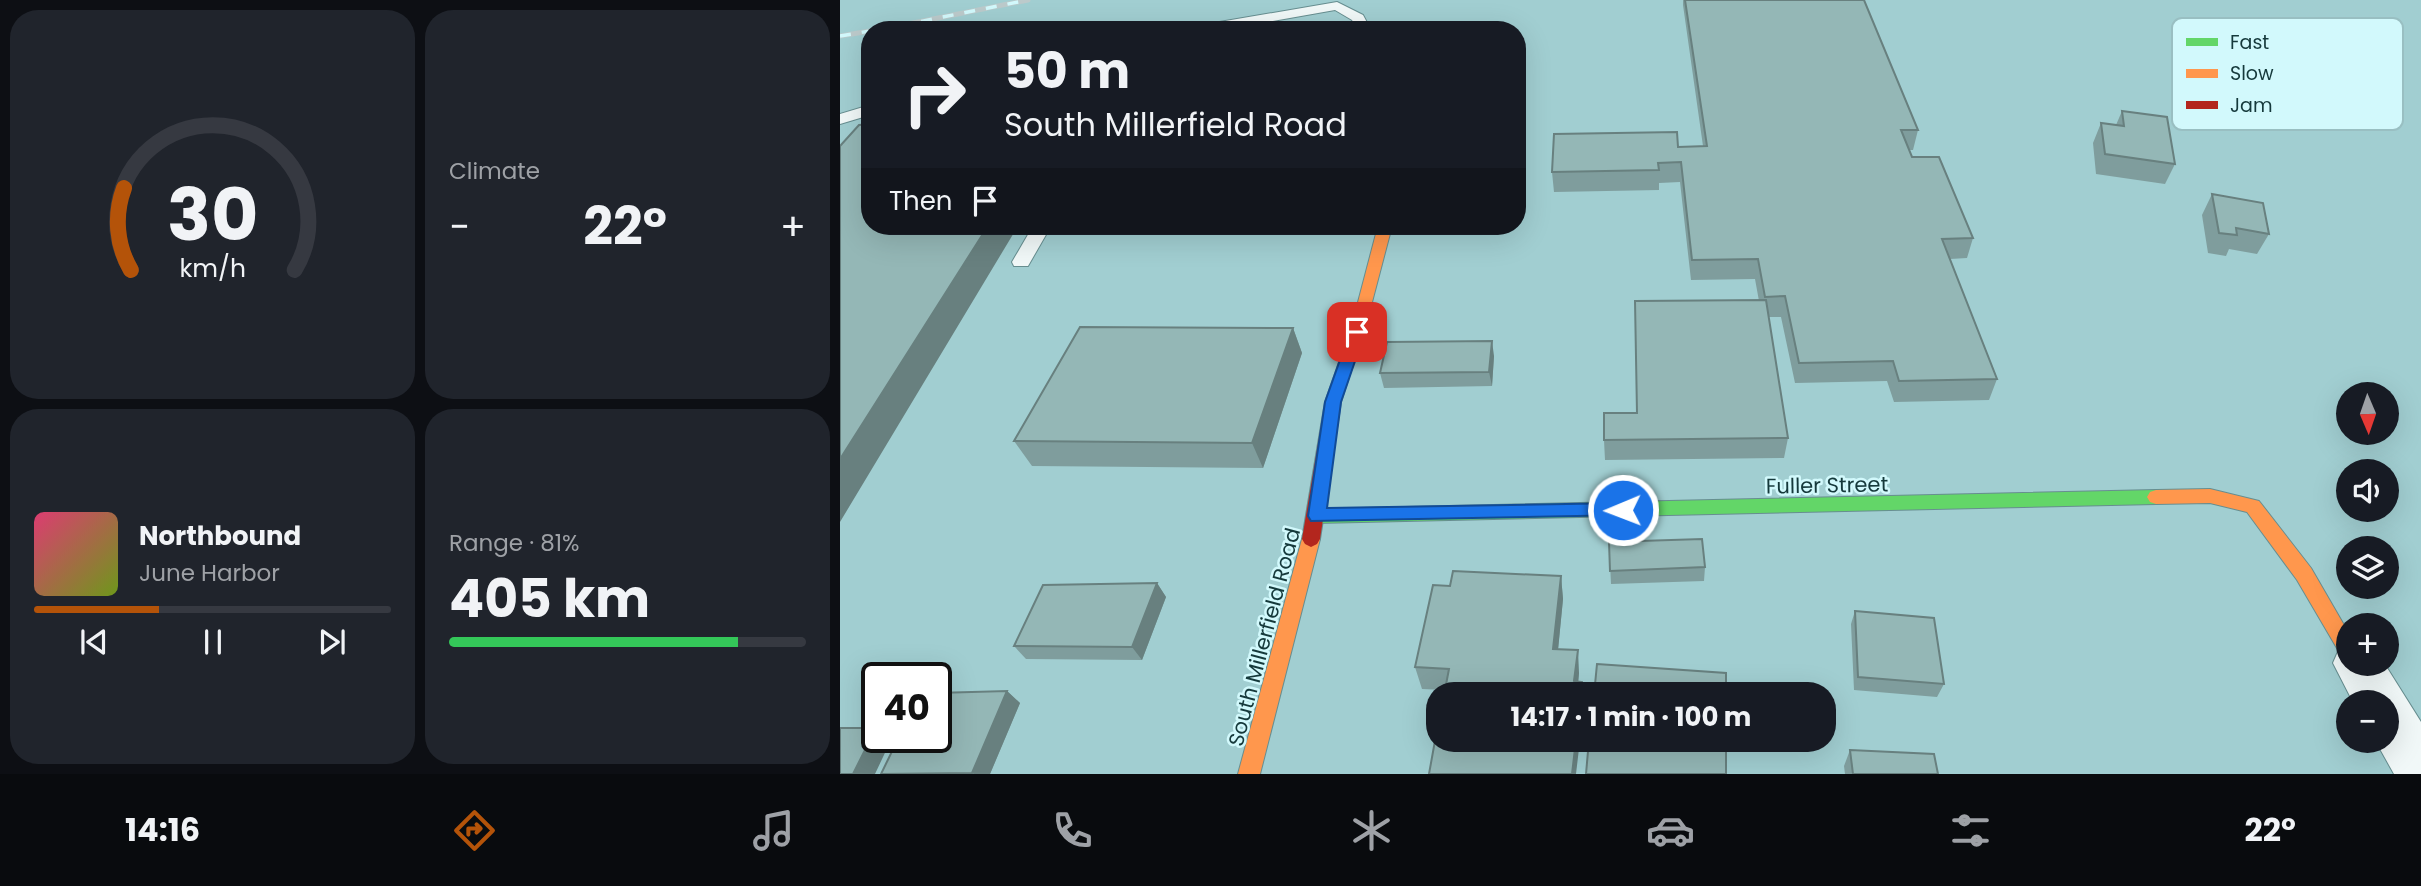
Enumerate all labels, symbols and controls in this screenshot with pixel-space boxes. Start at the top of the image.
legend [2172,18,2403,130]
text: Fast [2230,29,2269,56]
text: 50 m [1004,37,1130,105]
icon: right [889,49,980,140]
text: Slow [2230,60,2274,87]
text: Jam [2230,92,2272,119]
text: South Millerfield Road [1004,102,1347,147]
text: Climate [449,155,540,187]
text: 30 [167,165,258,266]
icon: arrive [966,182,1004,220]
text: Then [889,183,952,219]
text: 22° [583,190,667,263]
text: − [449,200,470,253]
text: + [780,200,806,253]
text: km/h [179,251,246,286]
pin [1327,302,1387,362]
icon: arrive [1338,313,1376,351]
north arrow [2336,382,2399,444]
map controls [2336,382,2399,753]
button: sound [2336,459,2399,522]
street label: Fuller Street [1766,469,1888,501]
position arrow [1586,473,1660,547]
text: Northbound [139,518,301,554]
street label: South Millerfield Road [1221,525,1307,749]
text: Range · 81% [449,527,580,559]
button: layers [2336,536,2399,599]
text: June Harbor [139,557,280,589]
text: 405 km [449,562,650,635]
button: + [2336,613,2399,676]
icon: previous [75,623,113,661]
icon: pause [194,623,232,661]
icon: next [313,623,351,661]
speed limit sign: 40 [861,662,952,753]
button: − [2336,690,2399,753]
text: 14:17 · 1 min · 100 m [1511,699,1751,735]
icon: directions [450,806,499,855]
icon: music [749,806,798,855]
icon: phone [1048,806,1097,855]
icon: climate [1347,806,1396,855]
icon: car [1646,806,1695,855]
icon: filters [1946,806,1995,855]
text: 14:16 [125,807,200,852]
text: 22° [2245,807,2296,852]

